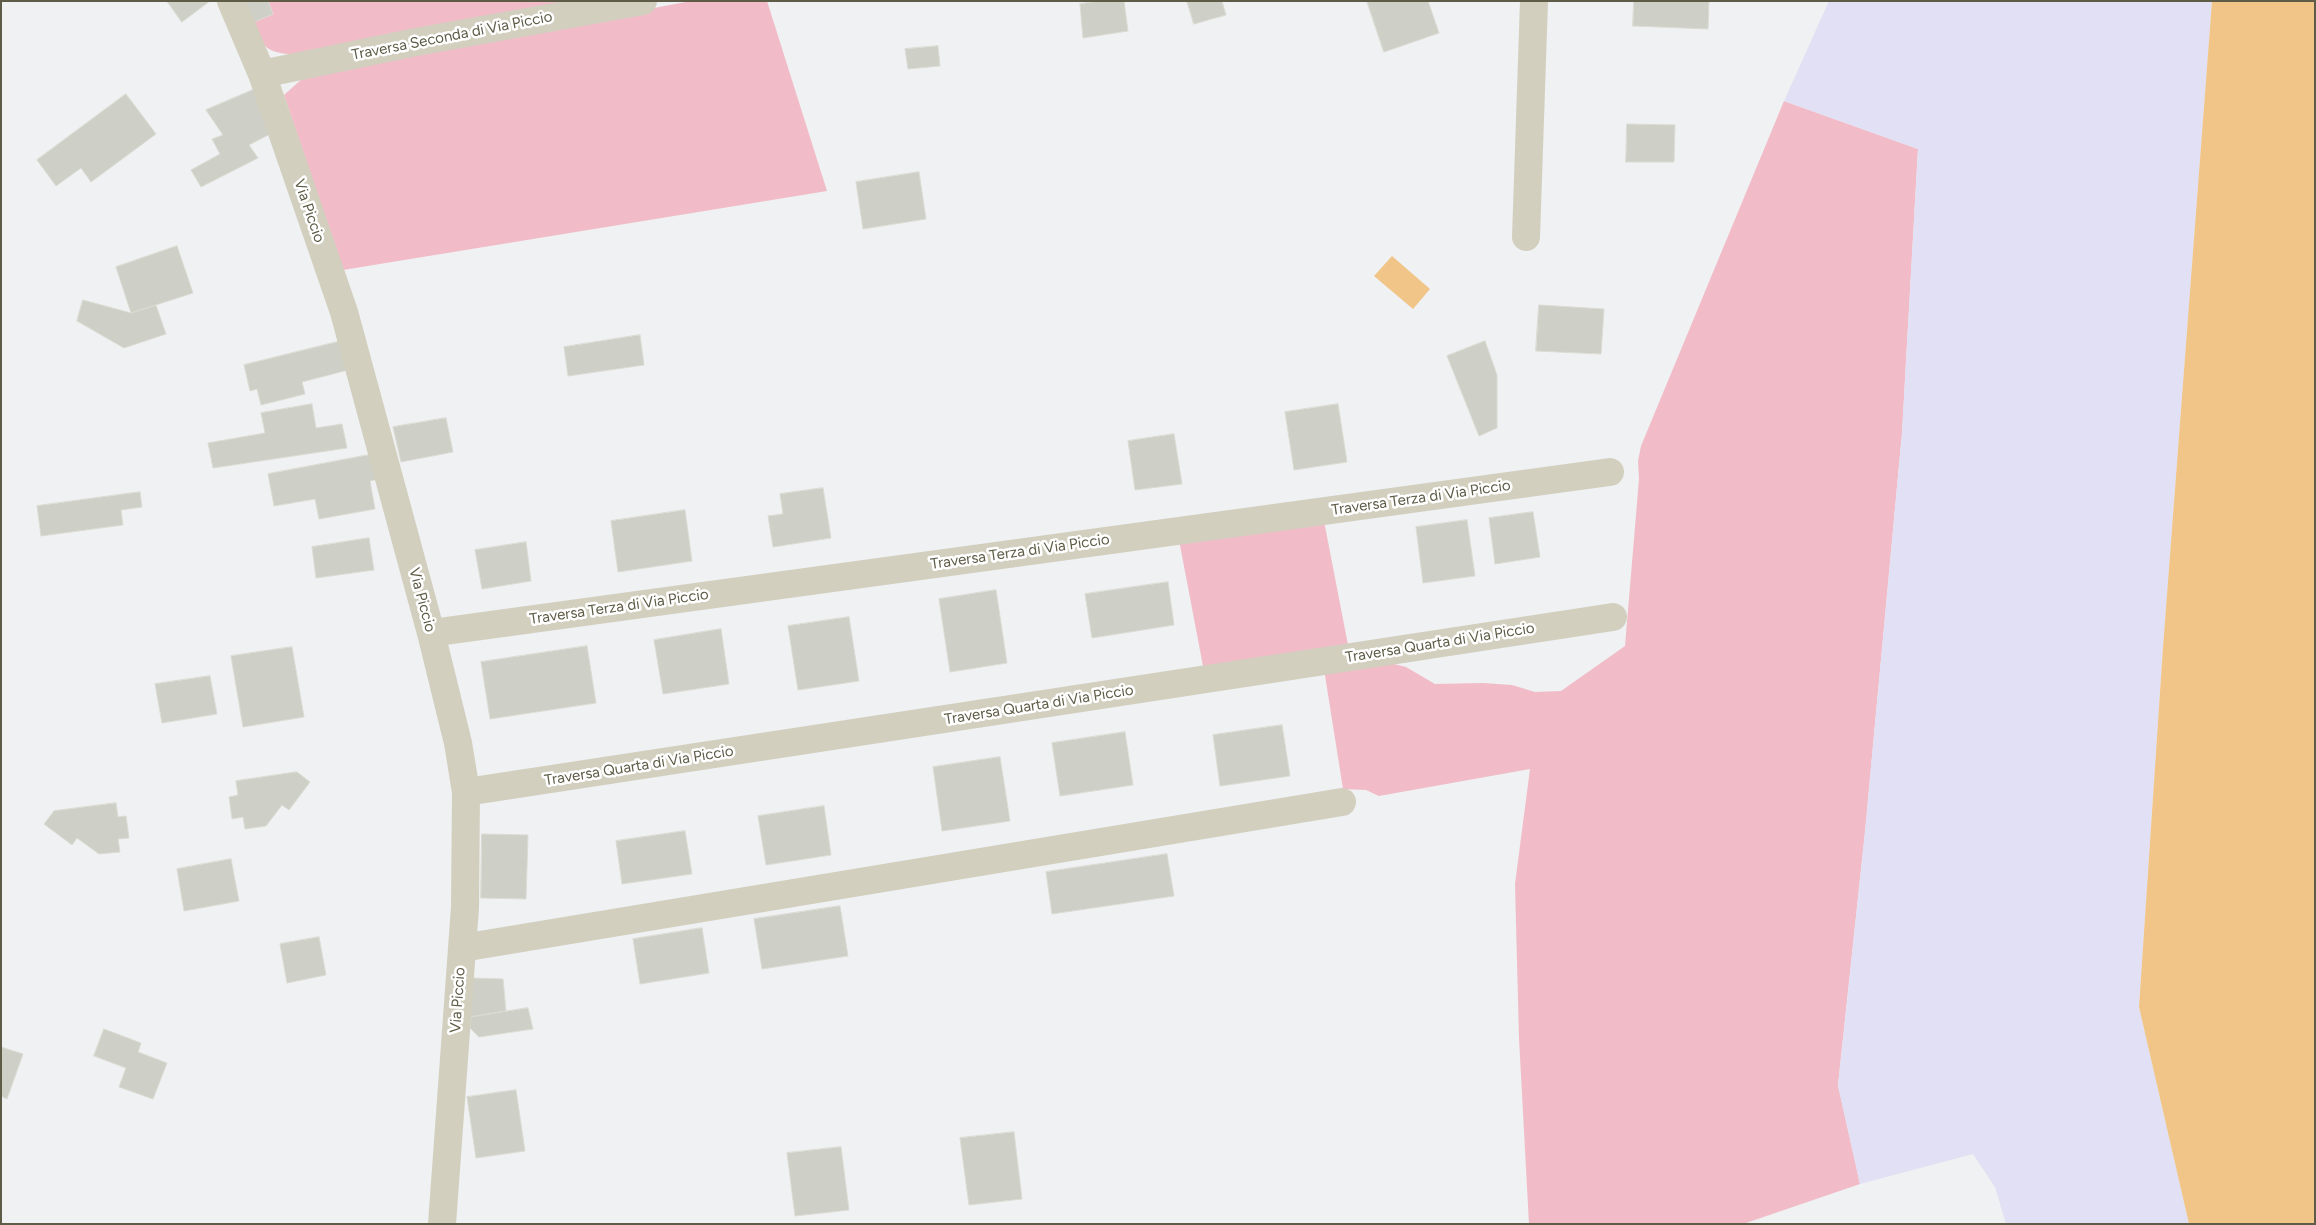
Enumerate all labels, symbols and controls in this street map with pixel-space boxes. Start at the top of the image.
street label: Traversa Seconda di Via Piccio [350,8,554,64]
street label: Via Piccio [290,177,328,245]
street label: Traversa Terza di Via Piccio [1330,477,1512,519]
street label: Traversa Terza di Via Piccio [929,531,1111,573]
street label: Via Piccio [405,566,439,634]
street label: Traversa Terza di Via Piccio [528,586,710,628]
street label: Traversa Quarta di Via Piccio [1344,619,1536,667]
street label: Traversa Quarta di Via Piccio [943,681,1135,729]
street label: Traversa Quarta di Via Piccio [543,742,735,790]
street label: Via Piccio [447,967,469,1033]

